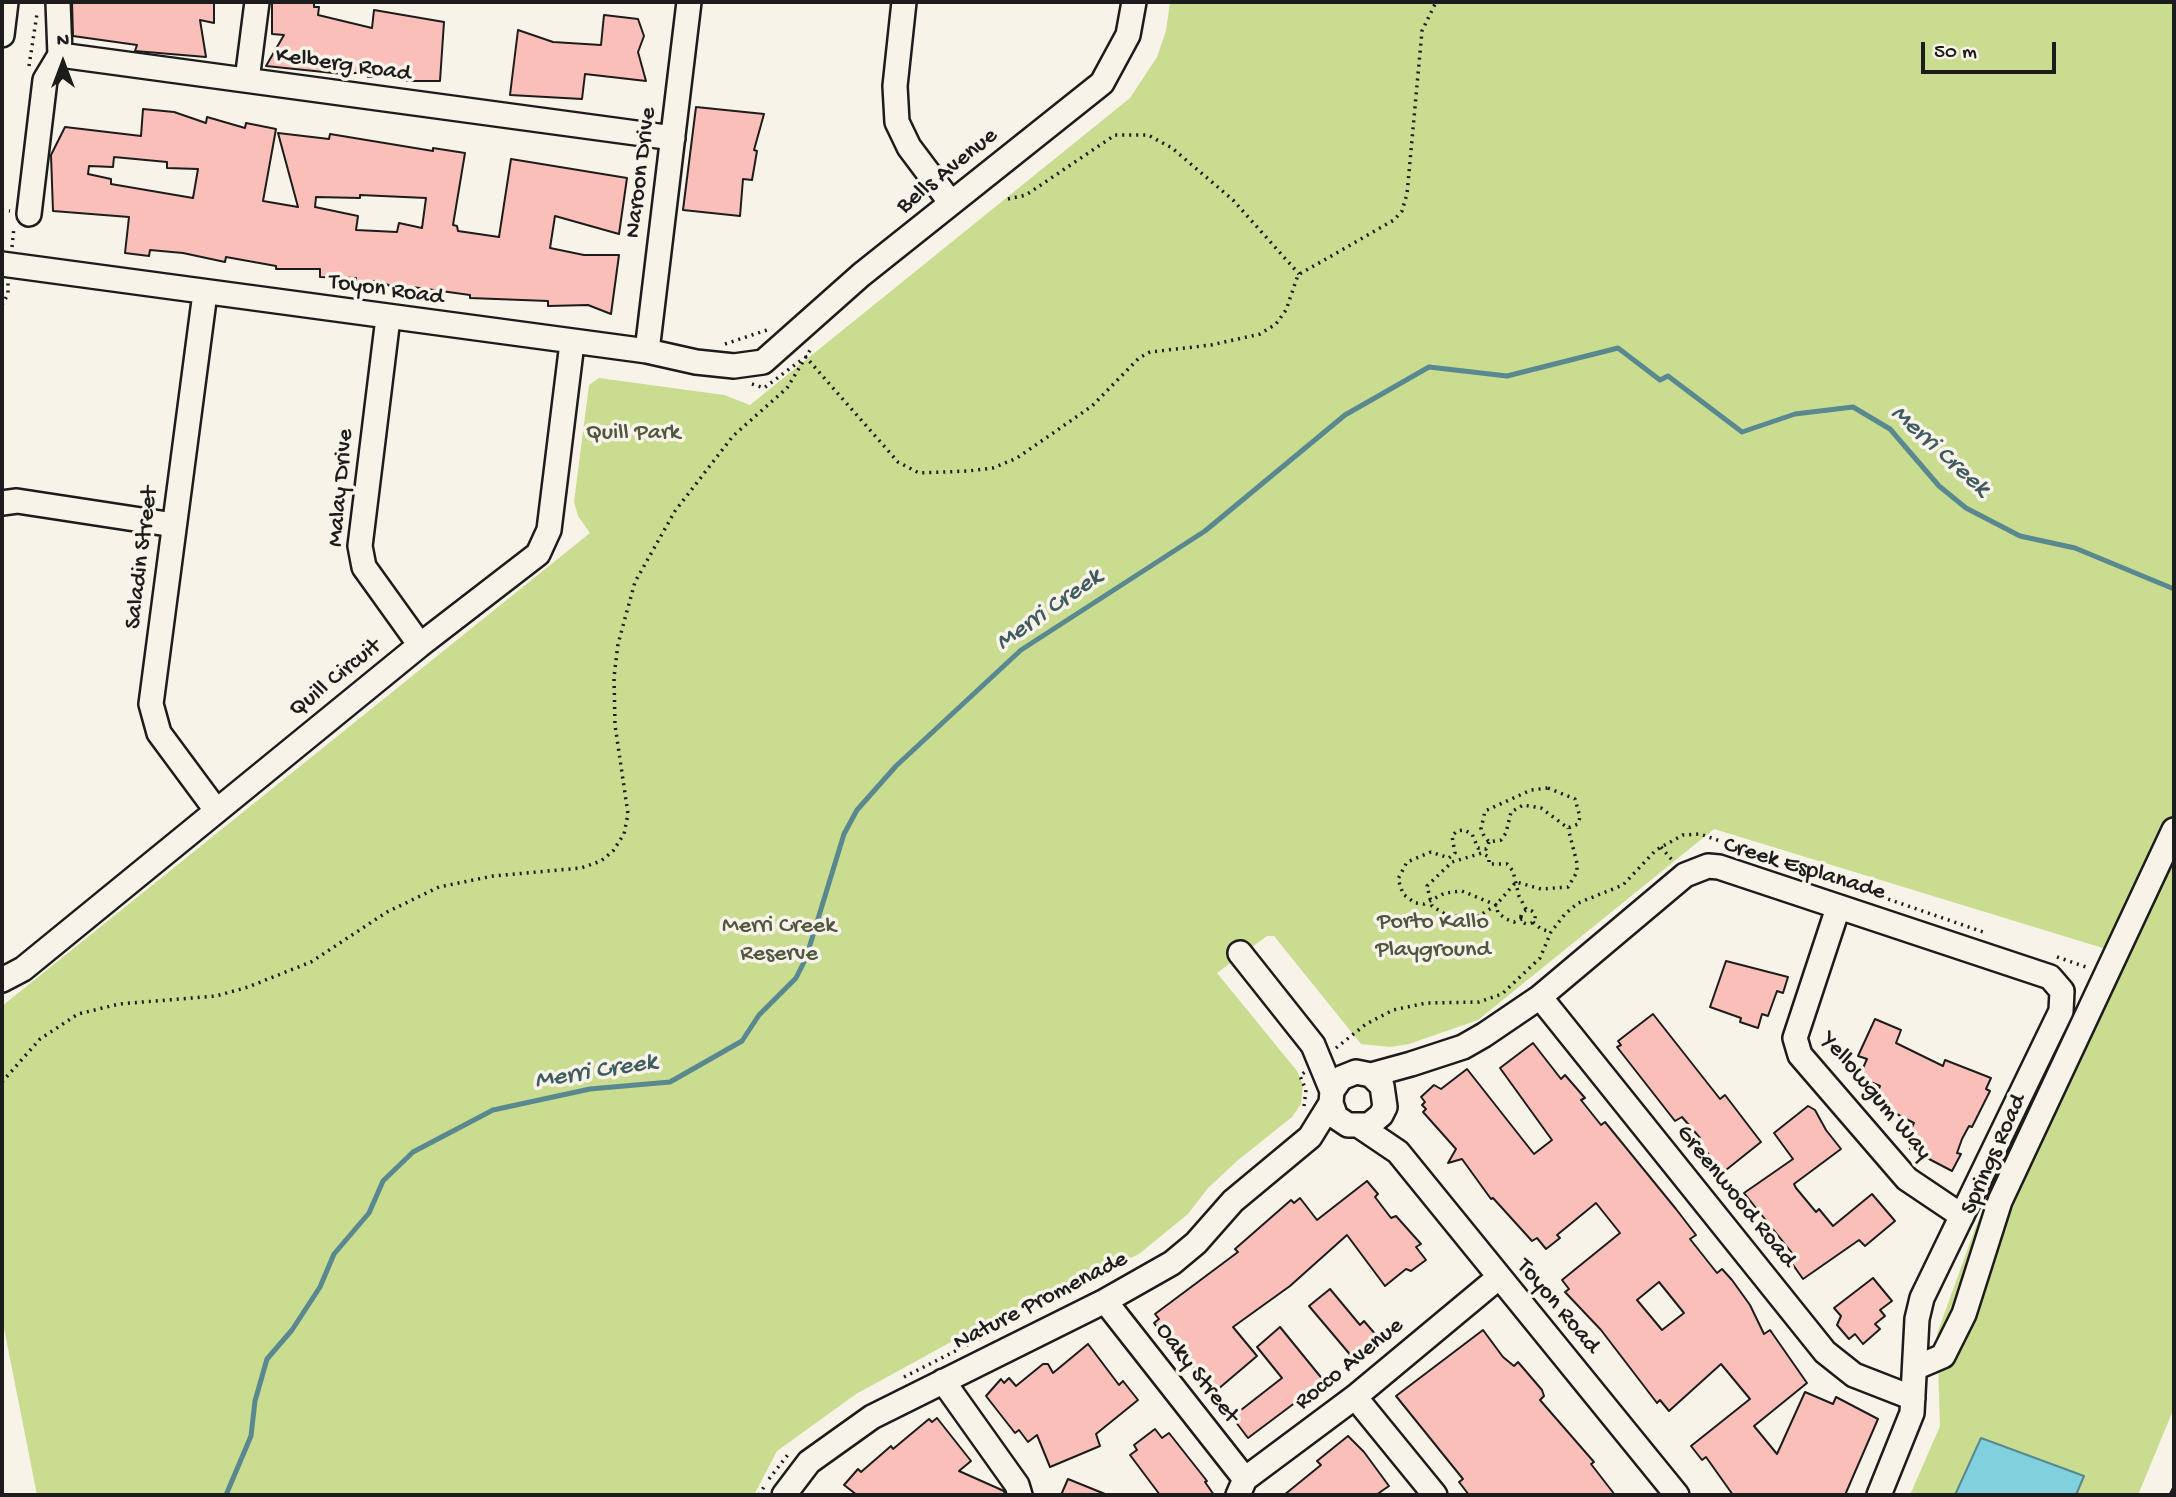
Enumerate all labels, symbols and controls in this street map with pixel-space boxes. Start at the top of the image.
north arrow [28,28,98,98]
scale bar [1924,28,2059,72]
text: N [57,30,69,53]
text: 50 m [1934,41,1977,66]
street label: Kelberg Road [274,42,412,90]
street label: Naroon Drive [620,106,664,240]
street label: Bells Avenue [892,122,1004,222]
street label: Toyon Road [327,269,445,313]
water label: Merri Creek [1883,399,1995,505]
park label: Quill Park [586,420,680,448]
street label: Malay Drive [322,428,362,548]
street label: Saladin Street [120,485,166,631]
water label: Merri Creek [991,563,1109,659]
street label: Quill Circuit [284,633,388,725]
street label: Creek Esplanade [1719,832,1889,908]
park label: Porto Kallo Playground [1376,909,1490,965]
park label: Merri Creek Reserve [722,913,836,969]
street label: Yellowgum Way [1813,1027,1937,1167]
water label: Merri Creek [533,1048,659,1098]
street label: Springs Road [1956,1090,2034,1220]
street label: Greenwood Road [1669,1120,1801,1274]
street label: Nature Promenade [949,1246,1133,1358]
street label: Toyon Road [1509,1254,1605,1360]
street label: Rocco Avenue [1290,1312,1410,1418]
street label: Oaky Street [1148,1318,1244,1430]

